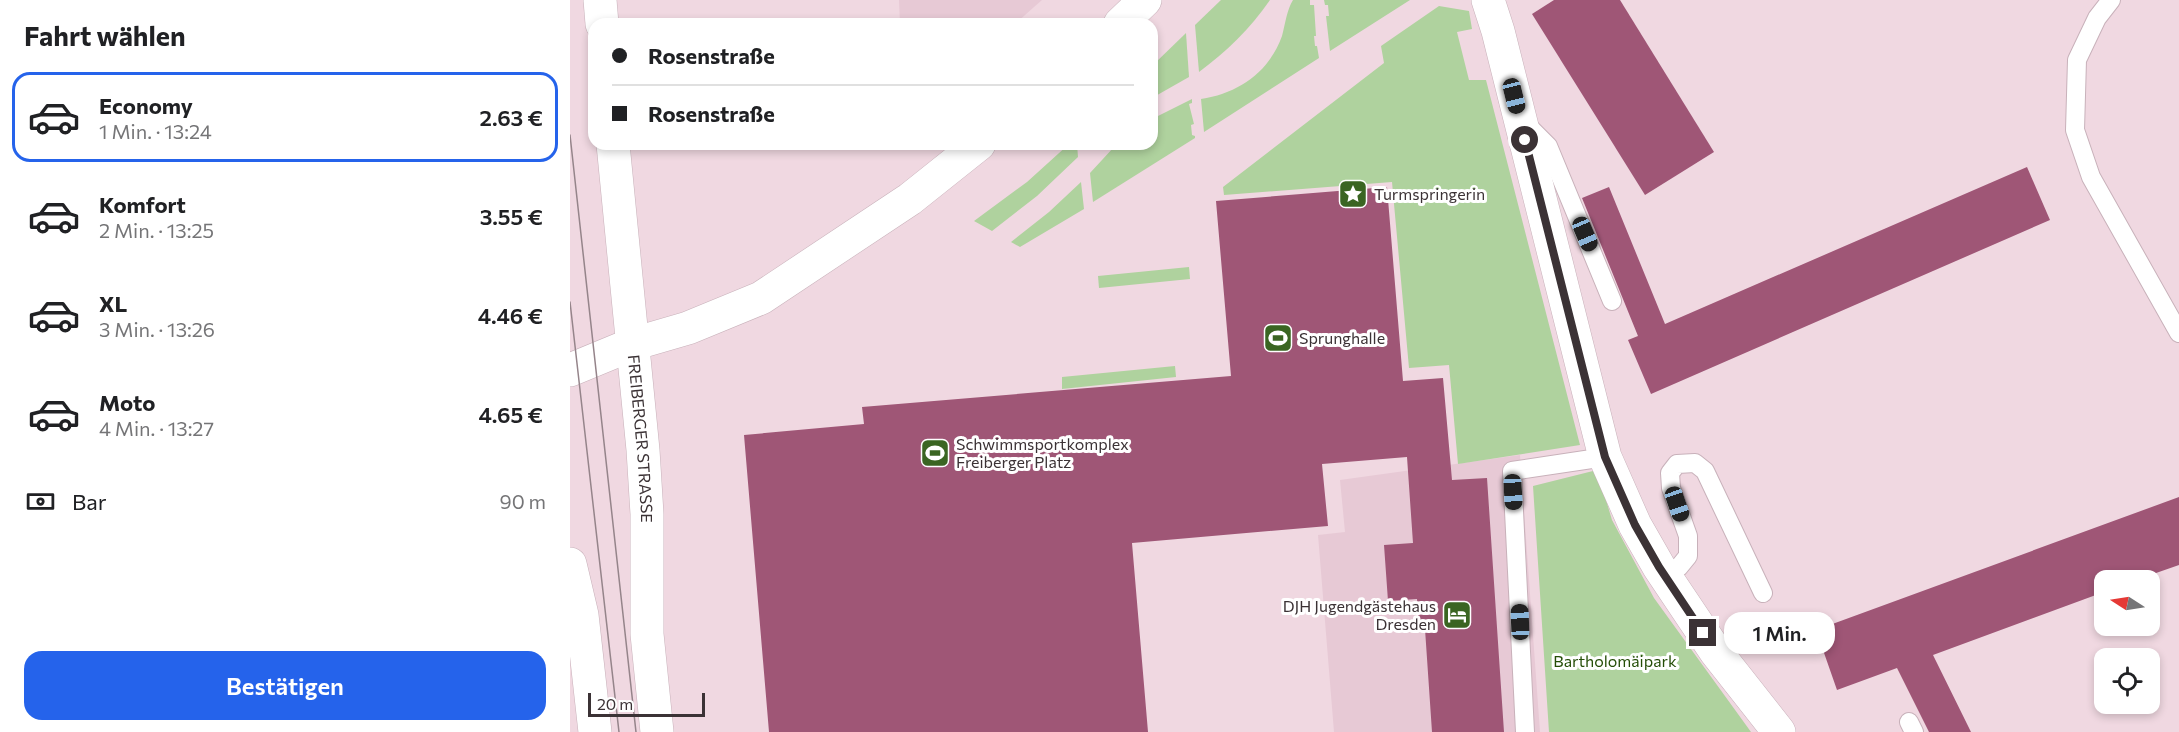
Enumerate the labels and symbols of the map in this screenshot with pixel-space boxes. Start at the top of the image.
car [1501,76,1527,116]
route start [1511,126,1538,153]
place icon: Turmspringerin [1337,178,1369,210]
place label: Turmspringerin [1374,184,1485,203]
car [1570,214,1600,254]
sports icon: Sprunghalle [1262,322,1294,354]
place label: Sprunghalle [1299,328,1385,347]
street label: FREIBERGER STRASSE [625,354,657,523]
place label: Schwimmsportkomplex Freiberger Platz [956,434,1129,471]
sports icon: Schwimmsportkomplex Freiberger Platz [919,437,951,469]
car [1503,474,1523,510]
car [1663,484,1691,524]
north arrow [2094,570,2160,636]
place label: DJH Jugendgästehaus Dresden [1283,596,1436,633]
hotel icon: DJH Jugendgästehaus Dresden [1441,599,1473,631]
car [1510,604,1530,640]
callout: 1 Min. [1724,612,1835,654]
route end [1689,619,1716,646]
park label: Bartholomäipark [1553,651,1677,670]
scale bar [588,690,705,718]

